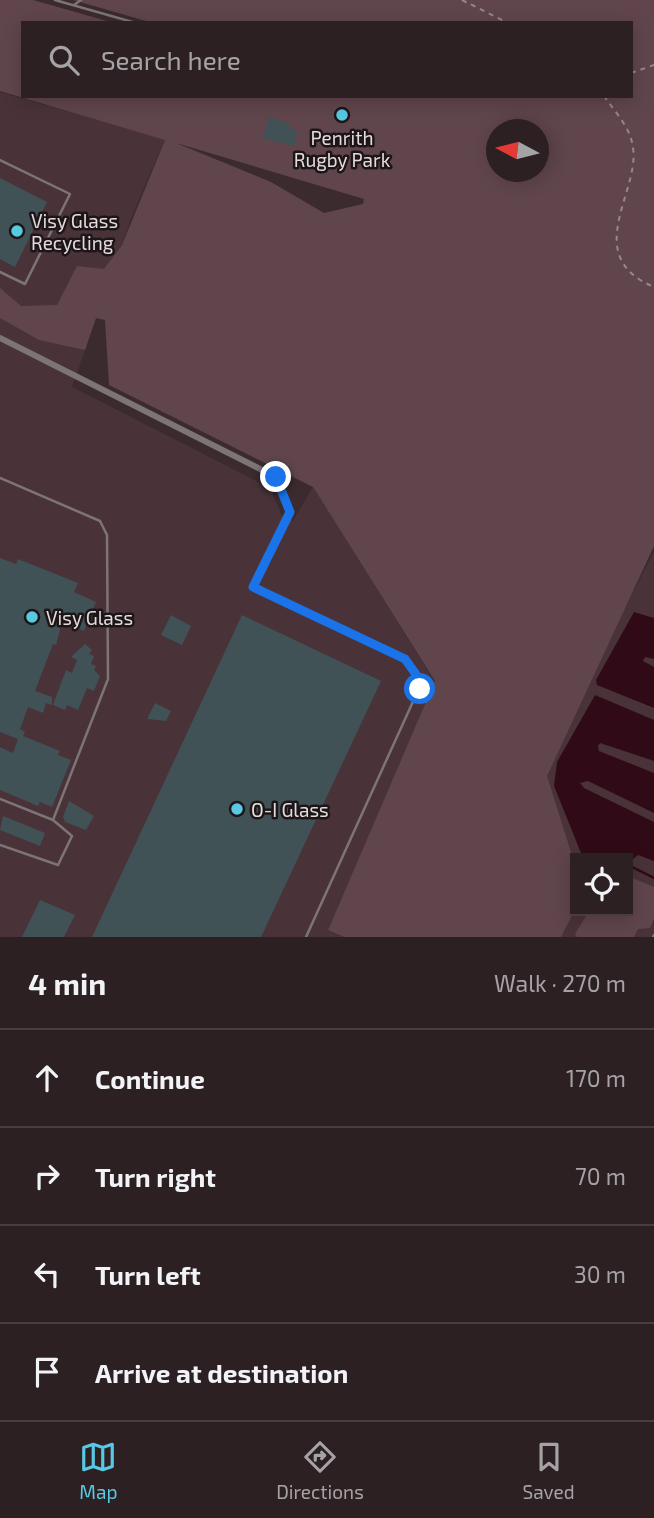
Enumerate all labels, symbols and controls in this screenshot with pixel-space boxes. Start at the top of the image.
search box [21,21,633,98]
icon: search [45,41,83,79]
text: Search here [101,44,241,75]
marker: Penrith Rugby Park [334,107,350,123]
north arrow [486,119,549,182]
place label: Penrith Rugby Park [294,126,391,171]
place label: Visy Glass Recycling [31,209,118,254]
marker: Visy Glass Recycling [9,223,25,239]
route end [260,461,291,492]
place label: Visy Glass [46,606,133,629]
marker: Visy Glass [24,609,40,625]
route start [404,673,435,704]
place label: O-I Glass [251,798,329,821]
marker: O-I Glass [229,801,245,817]
map controls [570,853,633,916]
button: locate [570,853,633,916]
text: 4 min [28,965,106,1001]
text: Walk · 270 m [494,969,626,997]
icon: ahead [28,1059,66,1097]
text: Continue [95,1063,205,1094]
text: 170 m [566,1064,626,1092]
icon: right [28,1157,66,1195]
text: Turn right [95,1161,216,1192]
text: 70 m [575,1162,626,1190]
icon: left [28,1255,66,1293]
text: Turn left [95,1259,201,1290]
text: 30 m [574,1260,626,1288]
icon: arrive [28,1353,66,1391]
text: Arrive at destination [95,1357,348,1388]
tab: Map [79,1438,117,1503]
tab: Directions [276,1438,364,1503]
tab: Saved [522,1438,575,1503]

